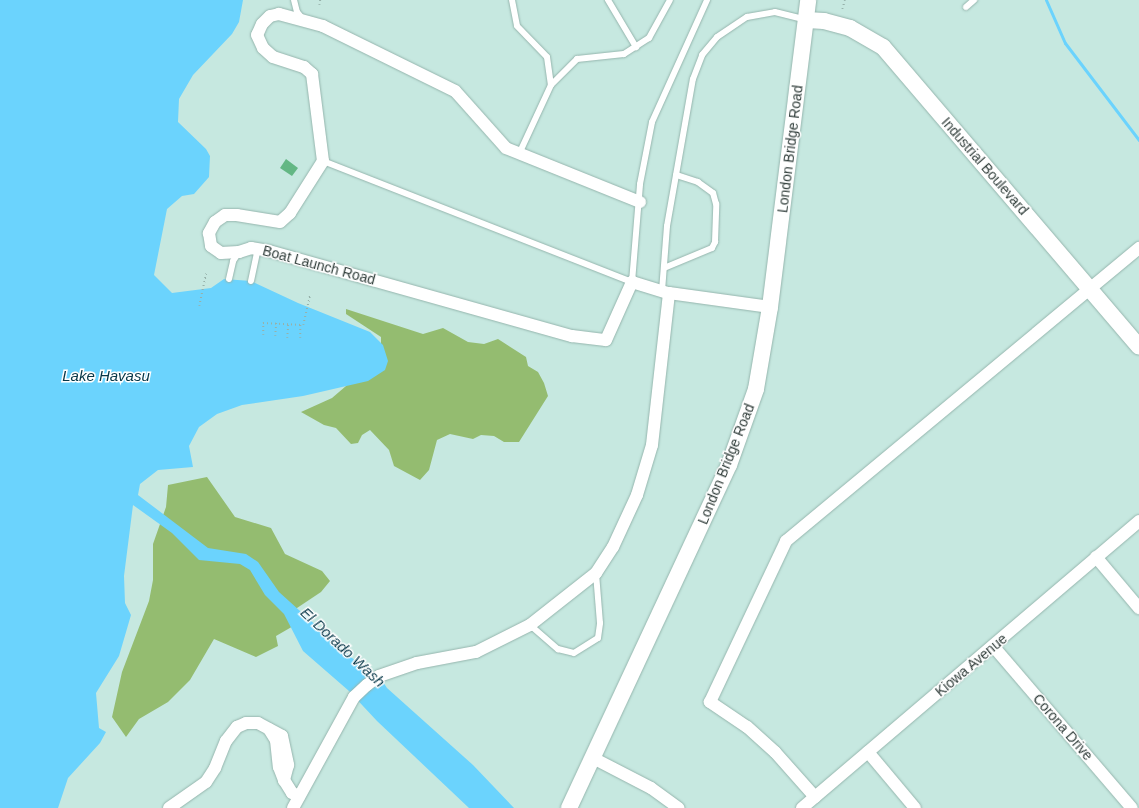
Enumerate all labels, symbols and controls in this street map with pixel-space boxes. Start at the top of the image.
street label: London Bridge Road [774,84,806,214]
street label: Industrial Boulevard [938,114,1032,218]
street label: Boat Launch Road [261,242,377,288]
water label: Lake Havasu [62,367,150,385]
street label: London Bridge Road [694,401,758,527]
water label: El Dorado Wash [297,603,389,691]
street label: Kiowa Avenue [931,630,1011,700]
street label: Corona Drive [1030,690,1096,764]

